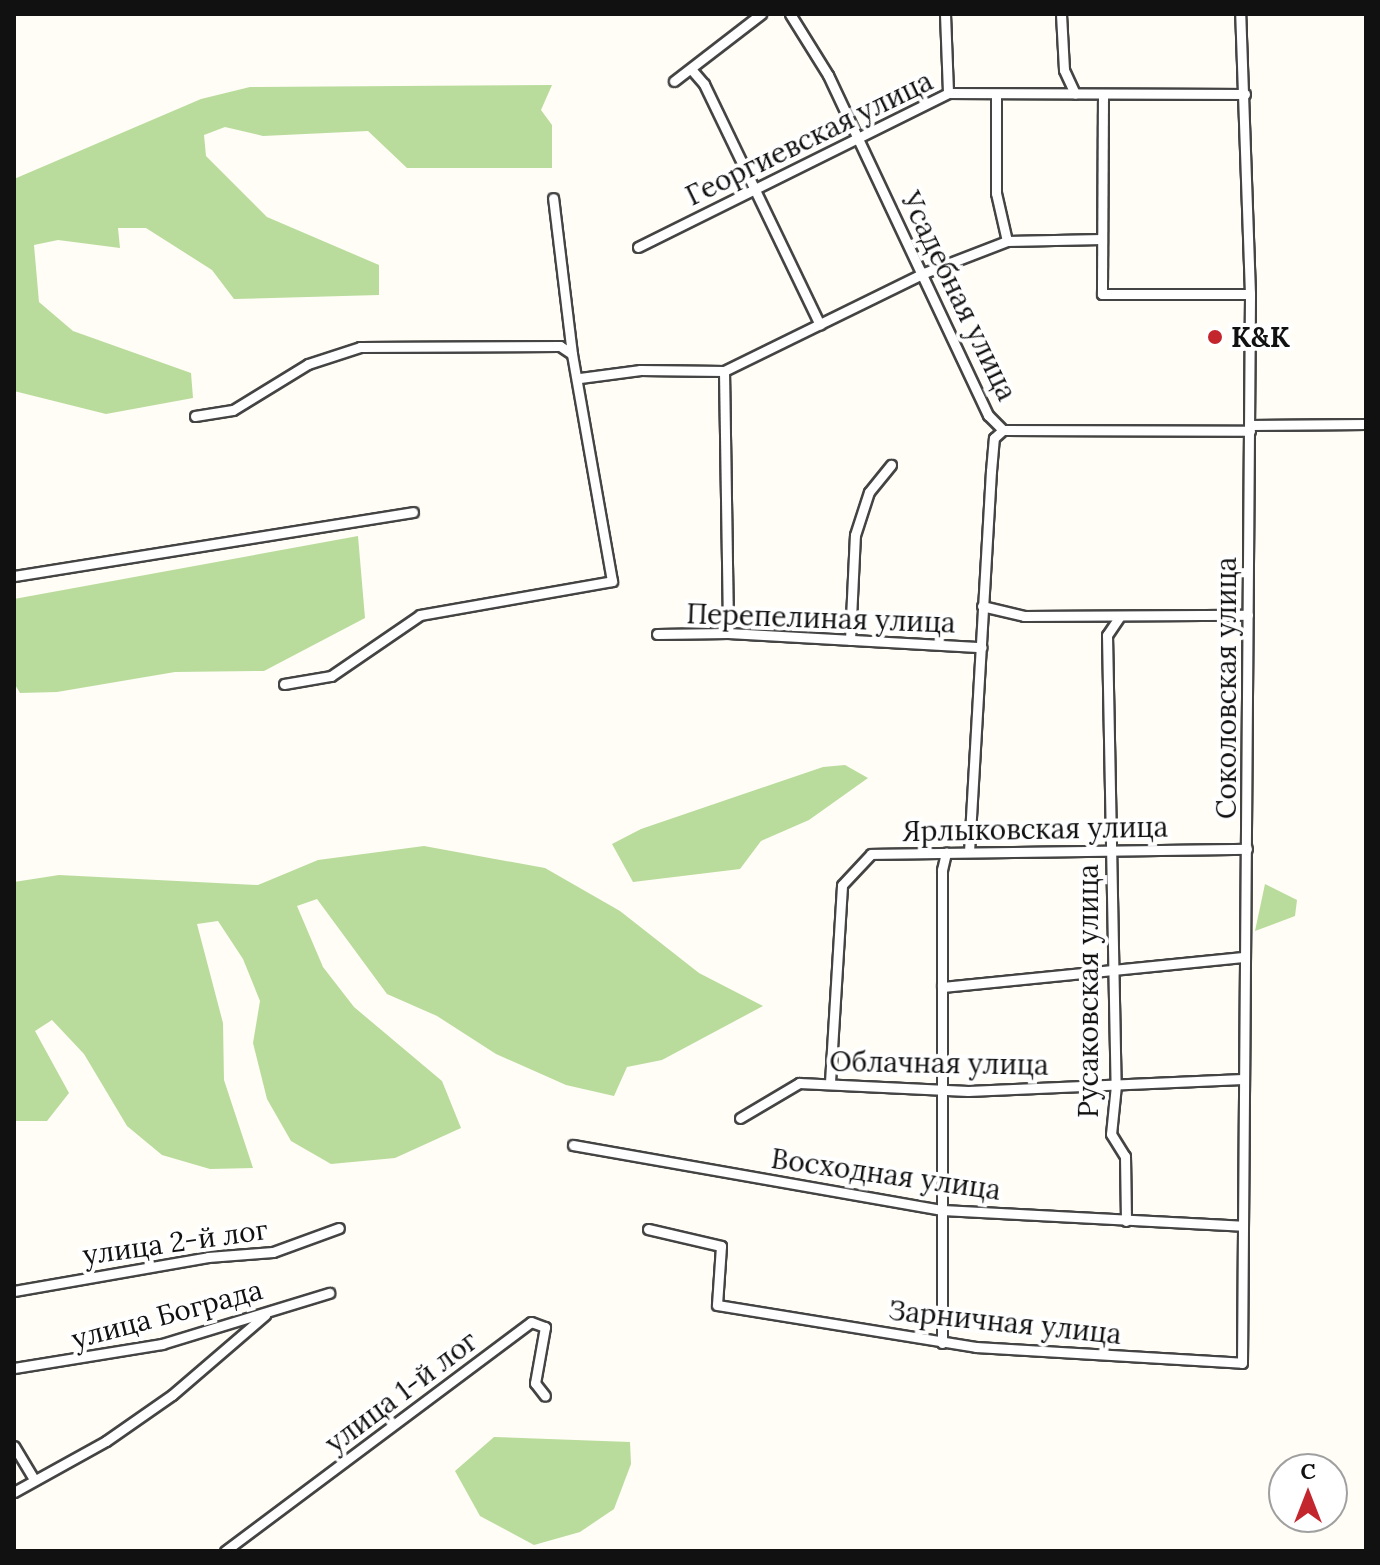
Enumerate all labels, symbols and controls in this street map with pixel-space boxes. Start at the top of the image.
street label: Георгиевская улица [680,64,938,212]
street label: Усадебная улица [894,186,1024,406]
place label: K&K [1231,320,1290,354]
marker: K&K [1206,328,1224,346]
street label: Соколовская улица [1209,557,1243,819]
street label: Перепелиная улица [686,597,956,639]
street label: Ярлыковская улица [902,810,1168,848]
street label: Русаковская улица [1071,864,1105,1118]
street label: Облачная улица [829,1044,1049,1082]
street label: Восходная улица [769,1141,1003,1207]
street label: улица 2-й лог [80,1212,270,1272]
street label: улица Бограда [68,1272,266,1356]
street label: Зарничная улица [887,1293,1123,1351]
street label: улица 1-й лог [318,1324,484,1460]
north arrow [1268,1453,1348,1533]
text: С [1300,1457,1316,1485]

